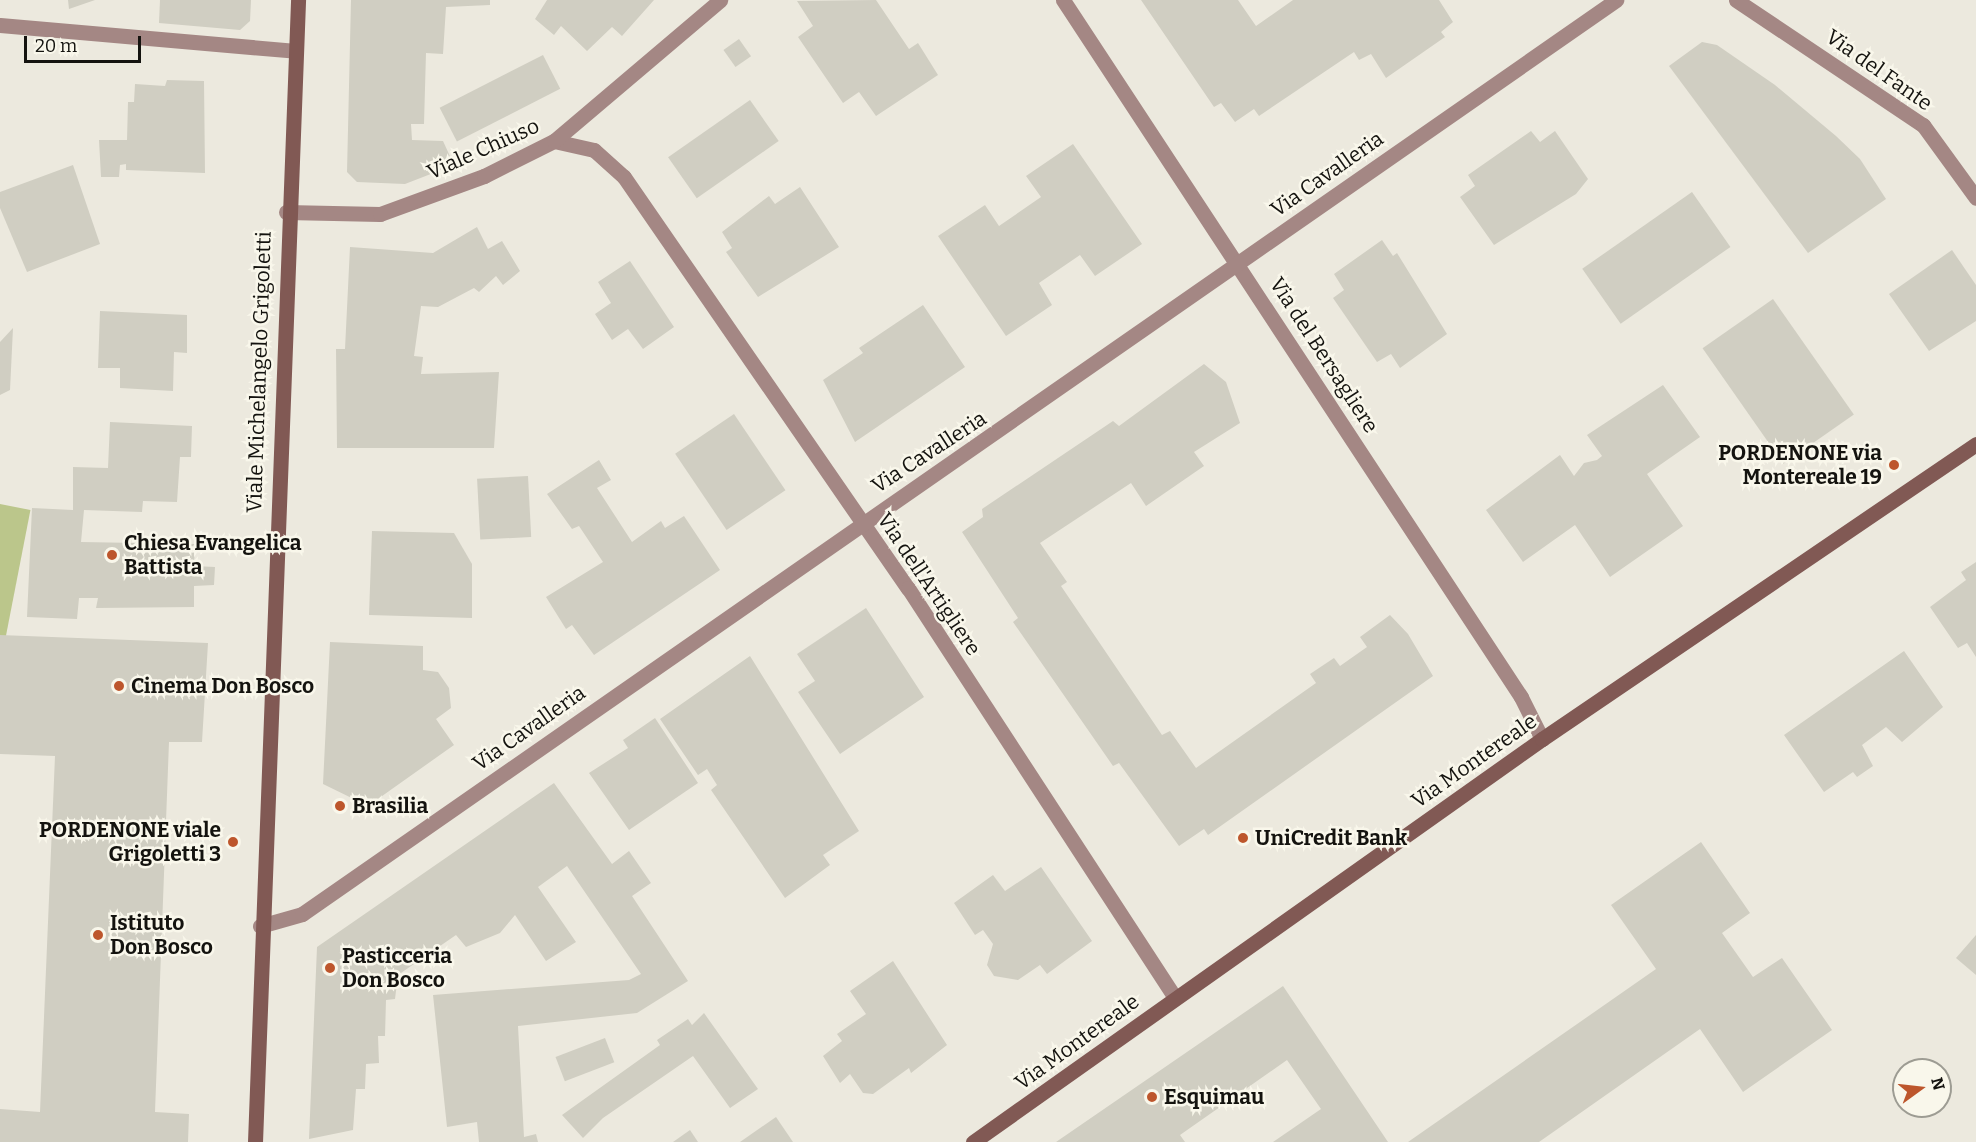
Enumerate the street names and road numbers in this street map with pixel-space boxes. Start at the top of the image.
street label: Via del Fante [1821,24,1937,116]
street label: Viale Chiuso [423,113,543,185]
street label: Via Cavalleria [1266,126,1388,222]
street label: Viale Michelangelo Grigoletti [241,231,277,513]
street label: Via del Bersagliere [1264,273,1384,437]
street label: Via Cavalleria [867,406,991,498]
street label: Via dell'Artigliere [872,508,986,660]
street label: Via Cavalleria [468,680,590,776]
street label: Via Montereale [1407,708,1541,814]
street label: Via Montereale [1010,989,1144,1095]

